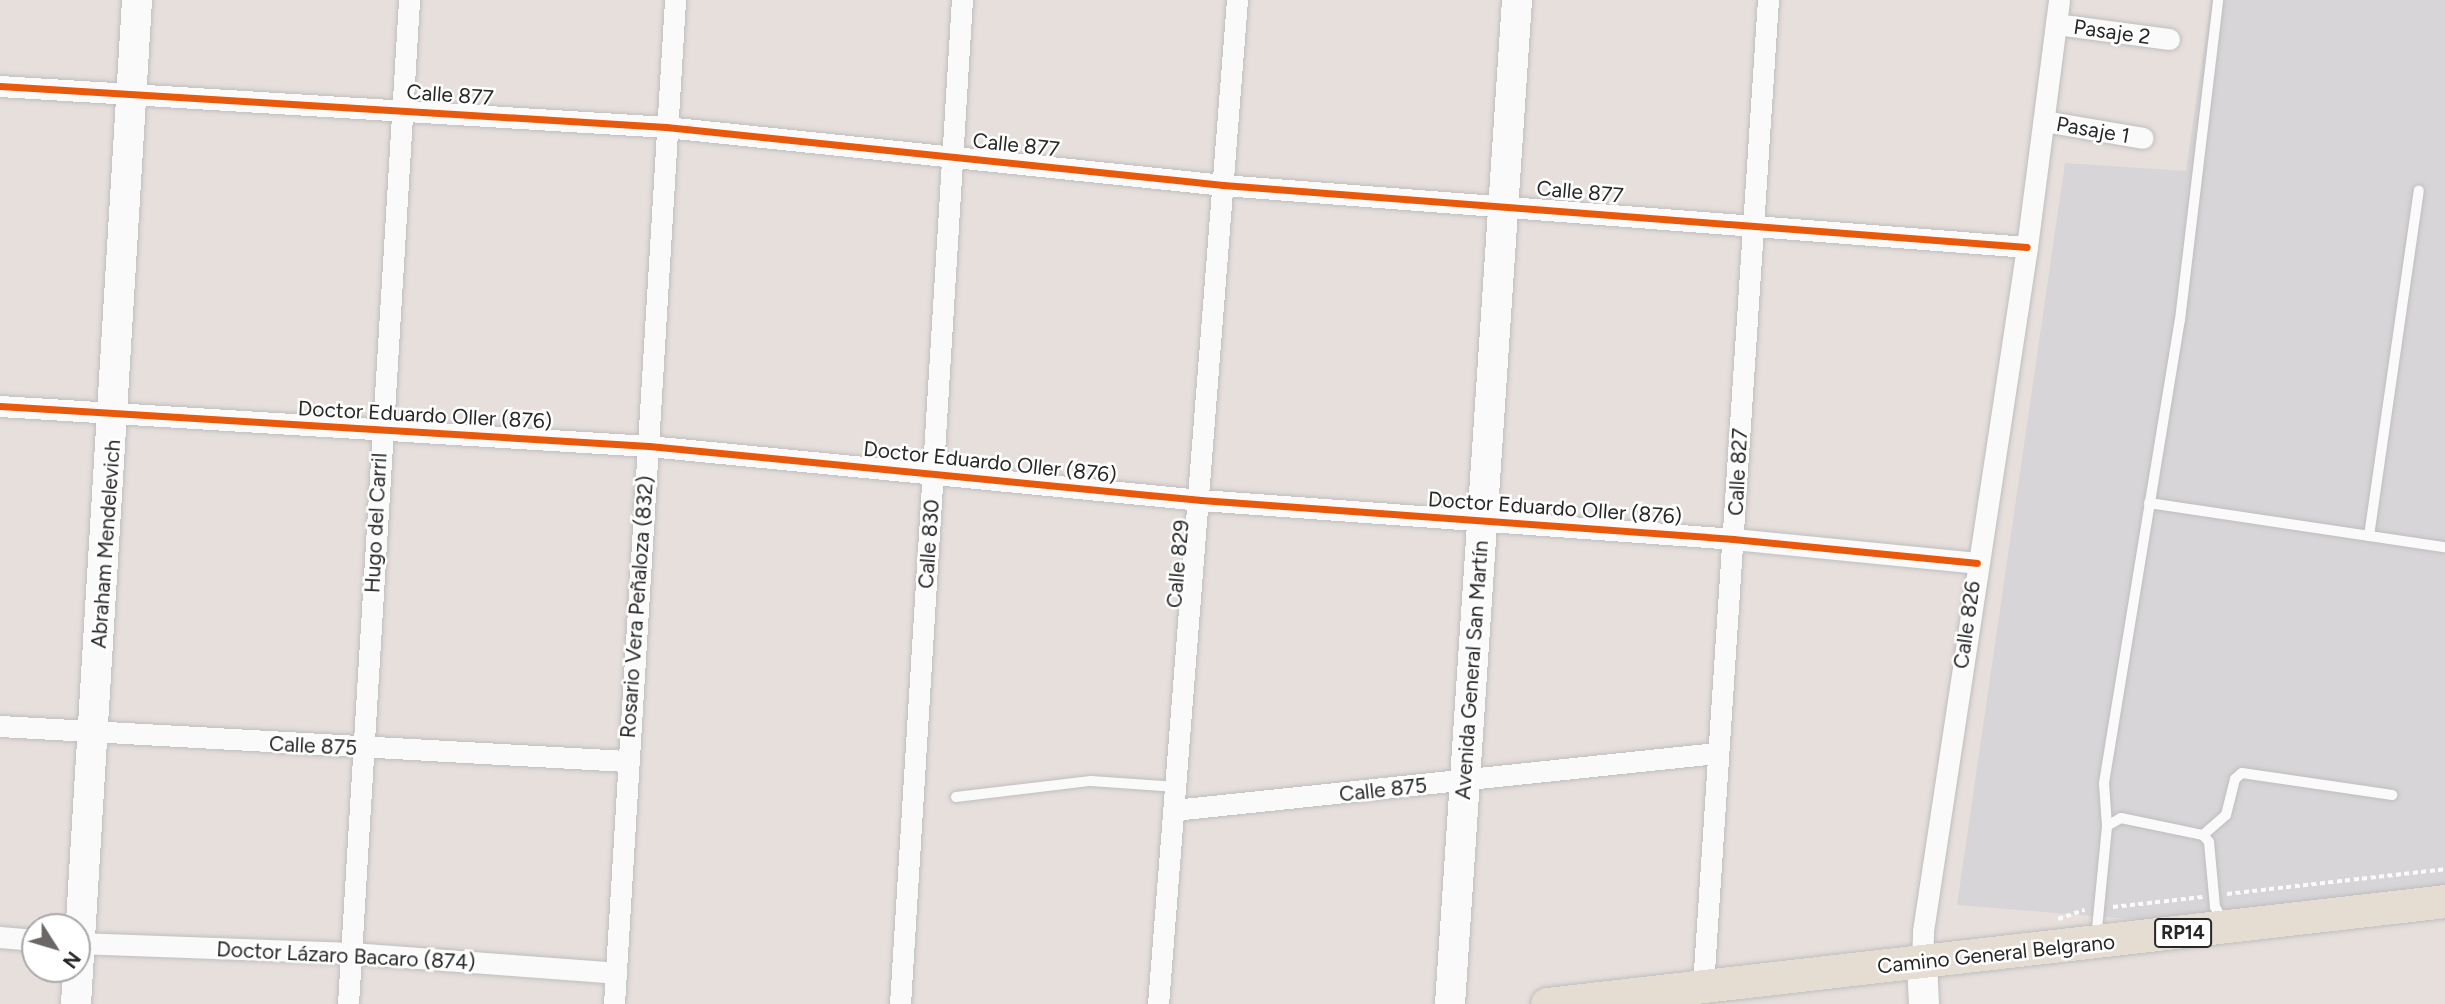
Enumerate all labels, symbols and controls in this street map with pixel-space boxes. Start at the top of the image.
street label: Pasaje 2 [2072,14,2152,50]
street label: Calle 877 [406,79,494,111]
street label: Pasaje 1 [2054,111,2132,149]
street label: Calle 877 [971,128,1061,162]
street label: Calle 877 [1535,176,1625,208]
street label: Doctor Eduardo Oller (876) [297,396,553,434]
street label: Calle 827 [1723,428,1753,516]
street label: Doctor Eduardo Oller (876) [862,436,1118,488]
street label: Abraham Mendelevich [86,439,126,649]
street label: Hugo del Carril [360,452,392,594]
street label: Rosario Vera Peñaloza (832) [615,475,659,739]
street label: Doctor Eduardo Oller (876) [1427,487,1683,529]
street label: Calle 830 [913,498,945,590]
street label: Calle 829 [1162,519,1194,609]
street label: Avenida General San Martín [1450,540,1494,800]
street label: Calle 826 [1948,580,1986,670]
street label: Calle 875 [268,731,358,761]
street label: Calle 875 [1338,773,1428,807]
north arrow [21,913,91,983]
road number: RP14 [2153,917,2213,948]
street label: Camino General Belgrano [1876,929,2116,979]
street label: Doctor Lázaro Bacaro (874) [216,937,476,975]
text: N [58,947,85,973]

